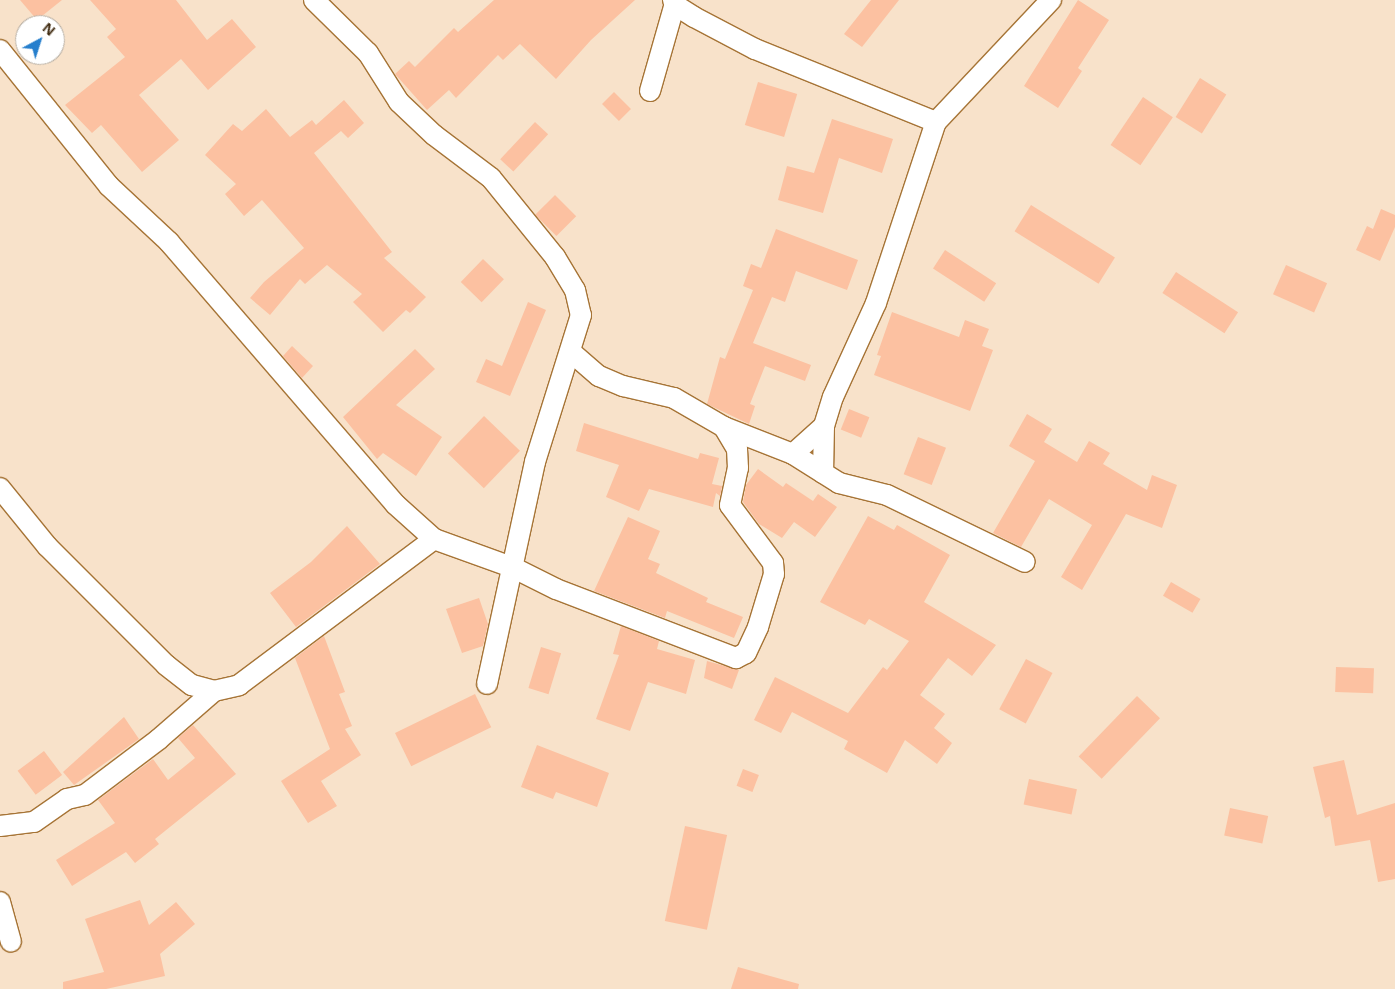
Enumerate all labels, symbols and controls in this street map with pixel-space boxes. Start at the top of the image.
north arrow [15,15,65,65]
text: N [39,18,60,40]

